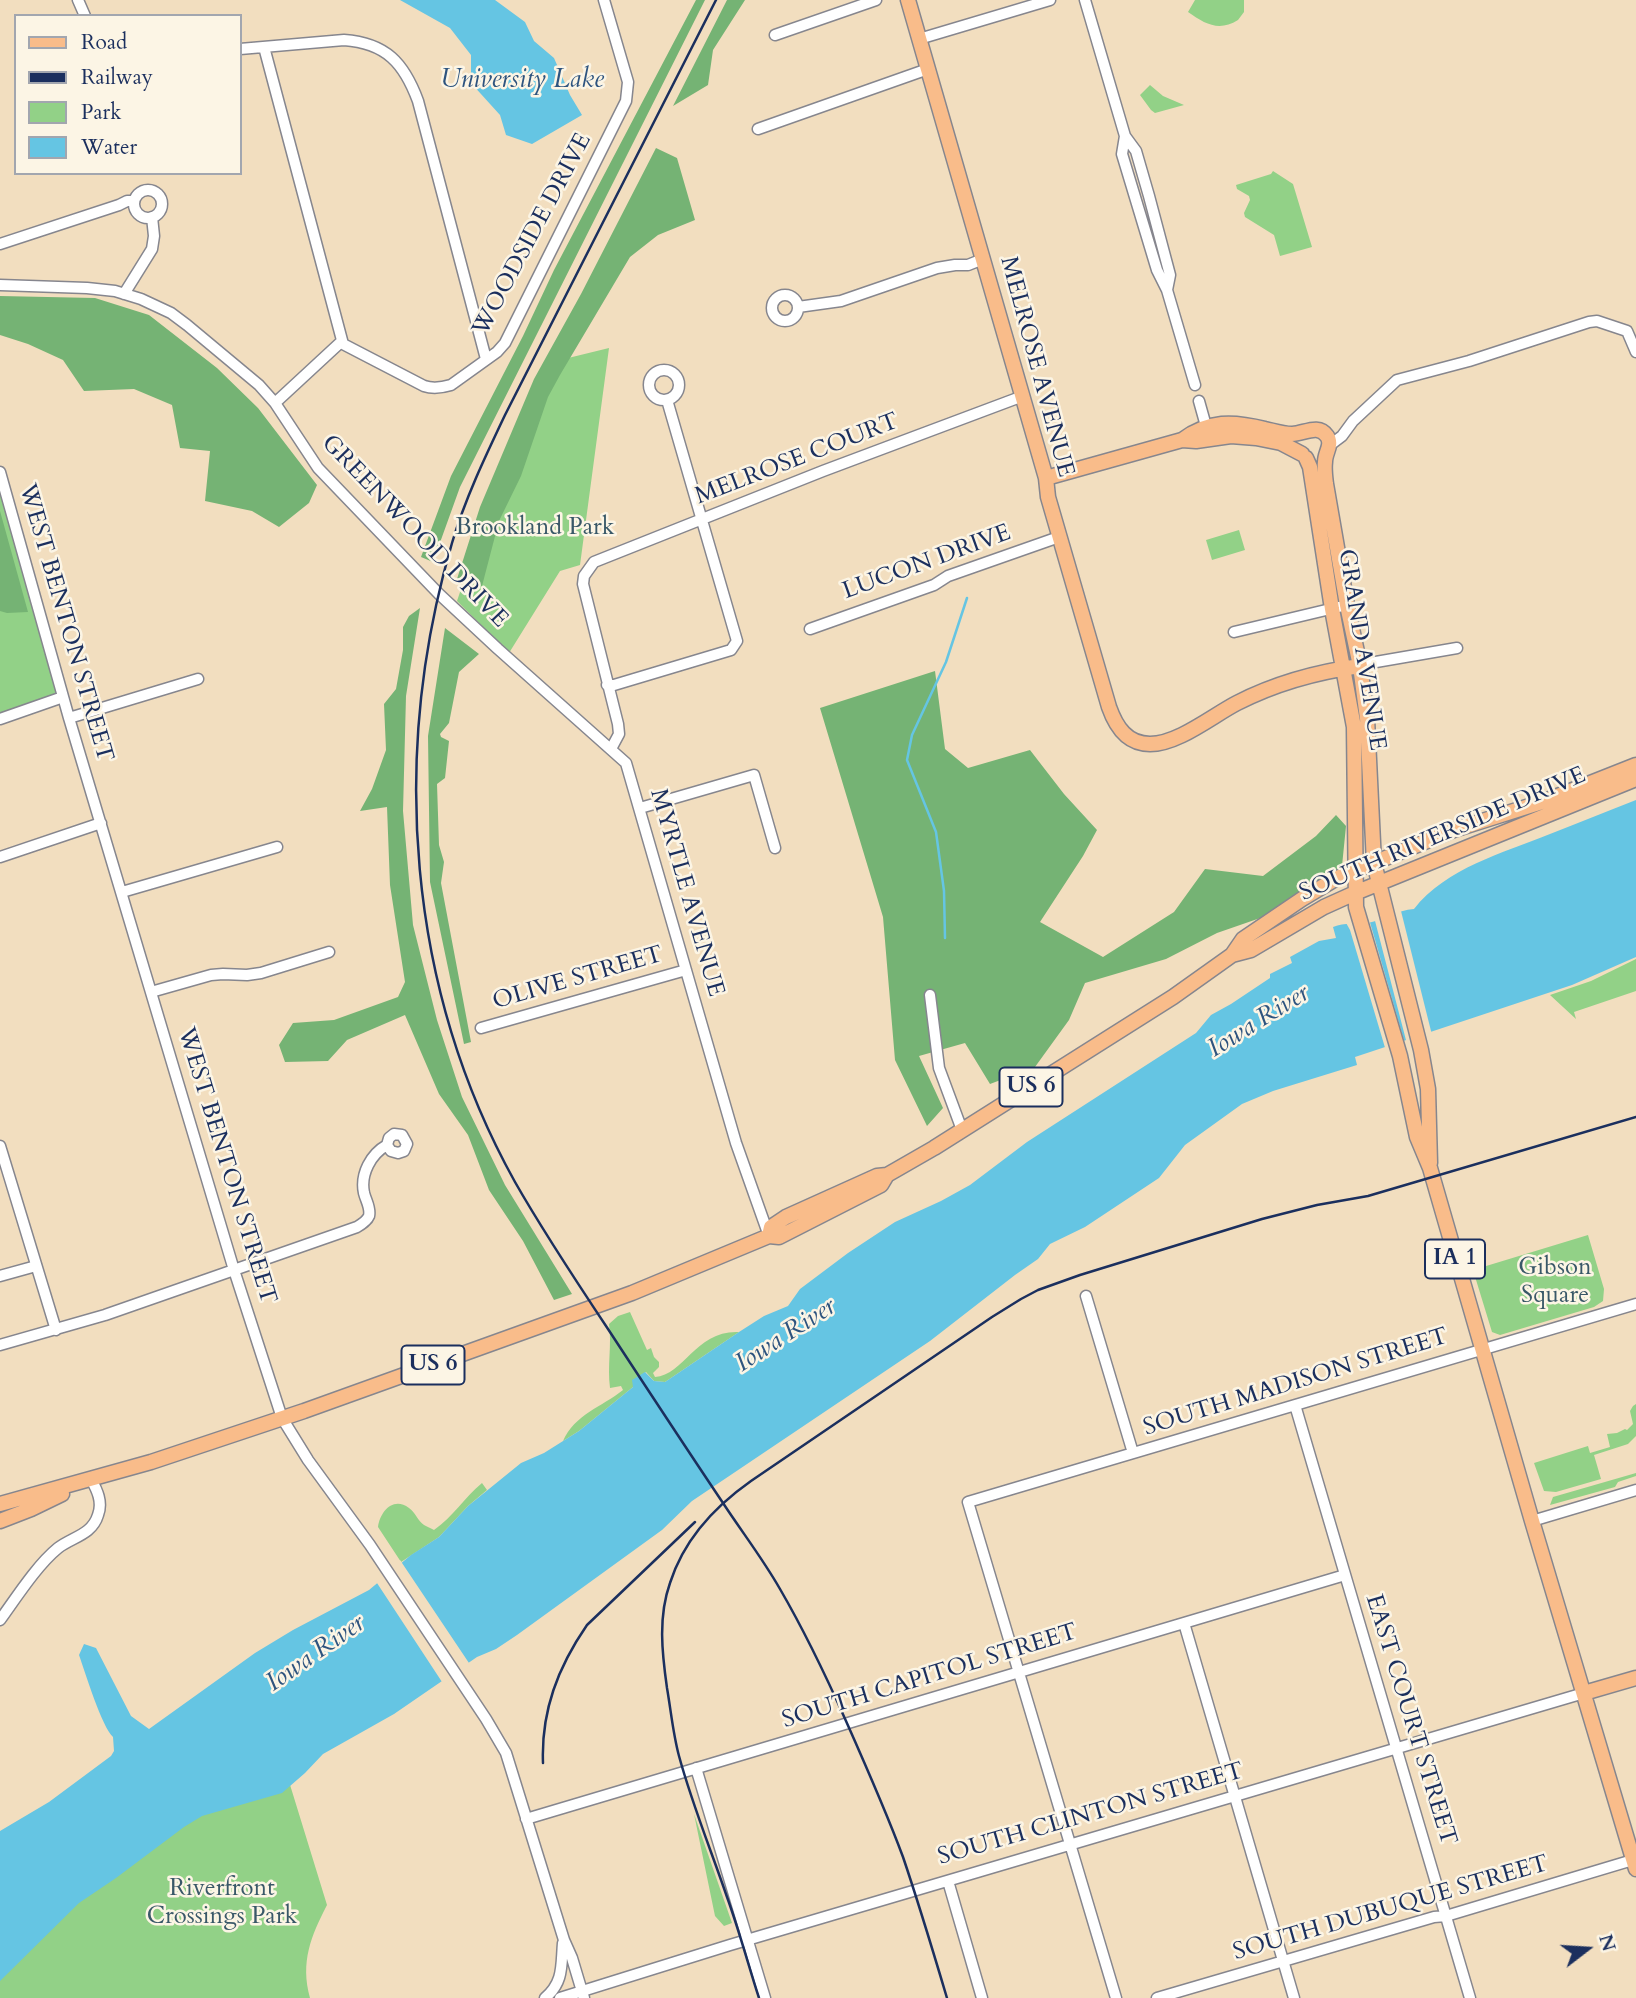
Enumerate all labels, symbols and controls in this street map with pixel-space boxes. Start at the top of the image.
legend [14,14,242,175]
text: Road [81,28,127,57]
text: Railway [81,63,153,92]
water label: University Lake [440,65,604,97]
text: Park [81,98,121,127]
street label: WOODSIDE DRIVE [467,129,599,341]
text: Water [81,133,137,162]
street label: MELROSE AVENUE [993,254,1079,480]
street label: MELROSE COURT [691,408,903,512]
street label: GREENWOOD DRIVE [315,430,513,634]
street label: WEST BENTON STREET [12,481,118,765]
park label: Brookland Park [455,514,615,542]
street label: LUCON DRIVE [839,519,1015,607]
street label: GRAND AVENUE [1331,547,1391,753]
street label: SOUTH RIVERSIDE DRIVE [1296,762,1590,908]
street label: MYRTLE AVENUE [643,786,729,1000]
street label: OLIVE STREET [490,941,666,1017]
water label: Iowa River [1203,979,1315,1065]
street label: WEST BENTON STREET [170,1024,282,1308]
road number: US 6 [1000,1068,1062,1106]
road number: IA 1 [1425,1240,1485,1278]
park label: Gibson Square [1518,1254,1592,1310]
water label: Iowa River [730,1292,842,1380]
street label: SOUTH MADISON STREET [1140,1323,1452,1443]
road number: US 6 [402,1346,464,1384]
street label: EAST COURT STREET [1358,1591,1462,1849]
water label: Iowa River [261,1609,371,1699]
street label: SOUTH CAPITOL STREET [779,1618,1081,1736]
street label: SOUTH CLINTON STREET [935,1758,1247,1872]
street label: SOUTH DUBUQUE STREET [1230,1850,1552,1968]
park label: Riverfront Crossings Park [147,1875,297,1931]
north arrow [1552,1914,1622,1984]
text: N [1592,1931,1622,1955]

